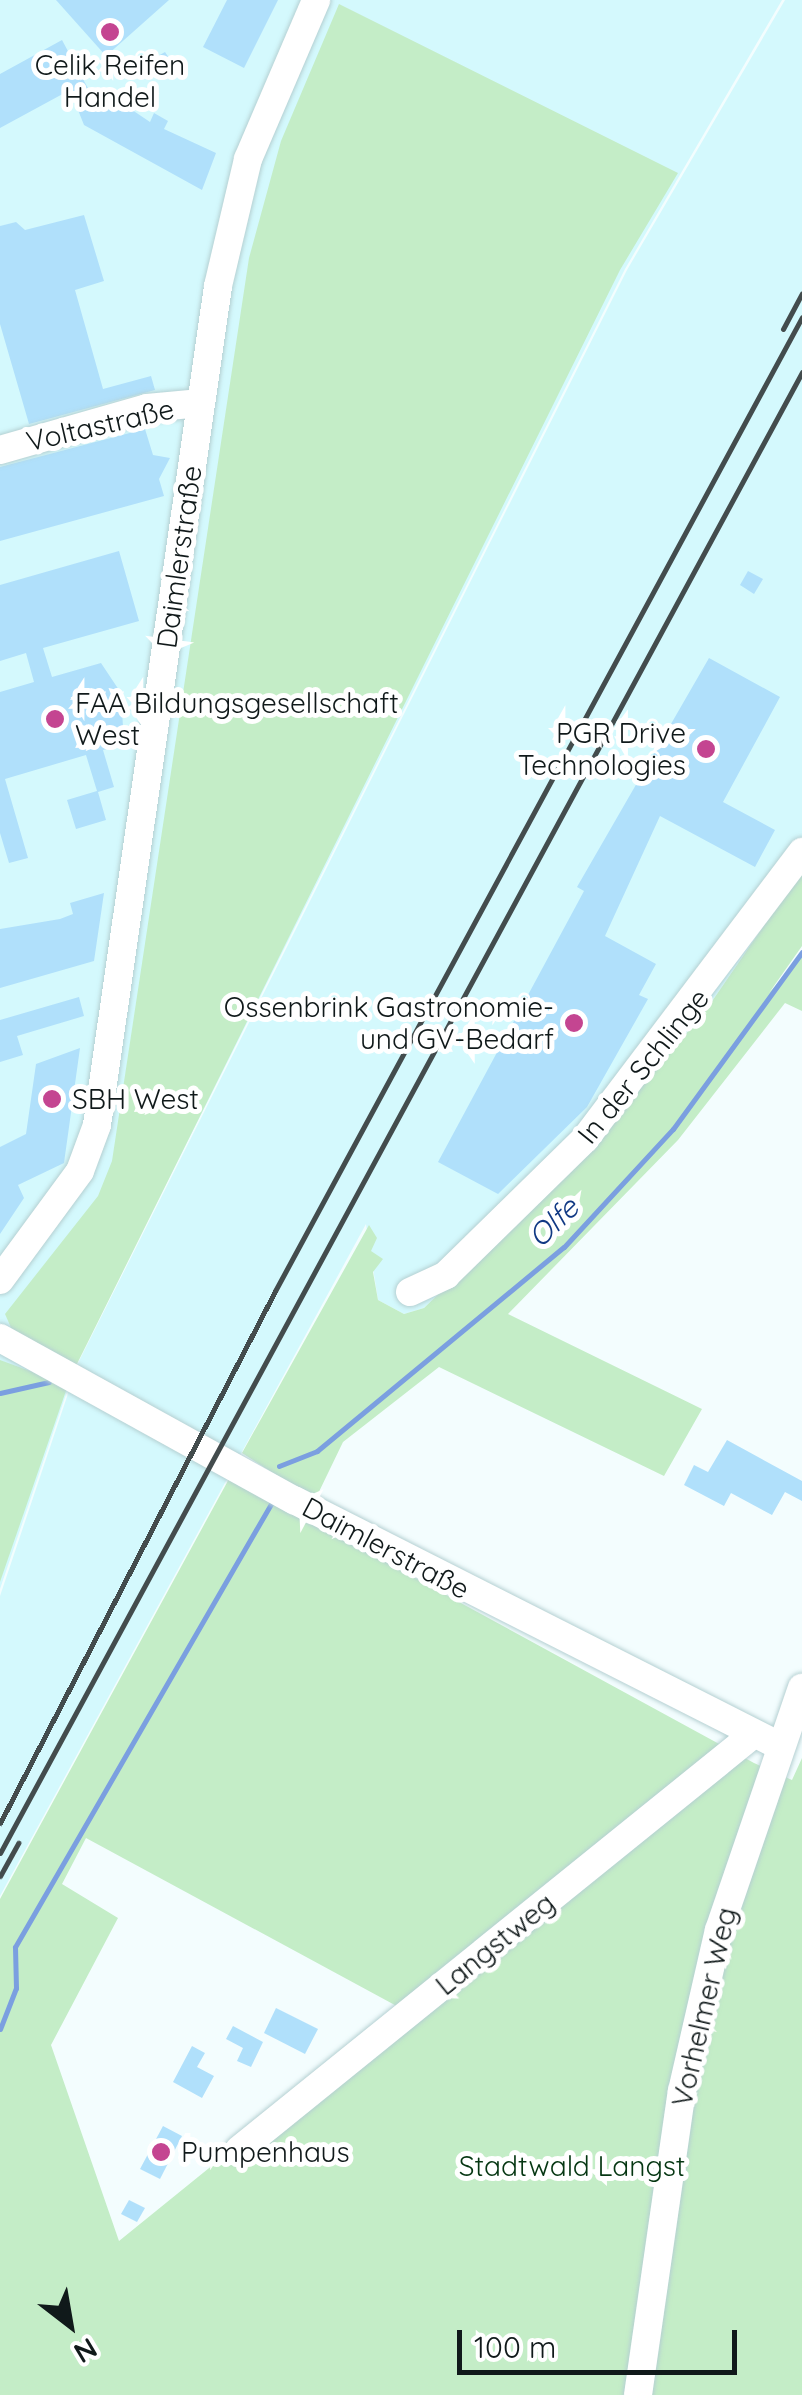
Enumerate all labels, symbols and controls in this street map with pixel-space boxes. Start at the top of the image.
marker: Celik Reifen Handel [99,21,121,43]
place label: Celik Reifen Handel [35,48,185,114]
street label: Voltastraße [23,392,177,458]
street label: Daimlerstraße [150,463,208,651]
place label: FAA Bildungsgesellschaft West [75,686,399,752]
marker: FAA Bildungsgesellschaft West [44,708,66,730]
place label: PGR Drive Technologies [518,716,686,782]
marker: PGR Drive Technologies [695,738,717,760]
street label: In der Schlinge [570,982,716,1150]
place label: Ossenbrink Gastronomie- und GV-Bedarf [224,990,554,1056]
marker: Ossenbrink Gastronomie- und GV-Bedarf [563,1012,585,1034]
place label: SBH West [72,1082,199,1116]
marker: SBH West [41,1088,63,1110]
water label: Olfe [520,1189,586,1255]
street label: Daimlerstraße [297,1490,475,1606]
street label: Langstweg [429,1886,561,2002]
street label: Vorhelmer Weg [665,1904,743,2110]
place label: Pumpenhaus [181,2135,350,2169]
marker: Pumpenhaus [150,2141,172,2163]
park label: Stadtwald Langst [459,2149,685,2183]
north arrow [20,2275,120,2375]
scale bar [462,2310,742,2372]
text: 100 m [474,2328,556,2366]
text: N [68,2331,104,2371]

